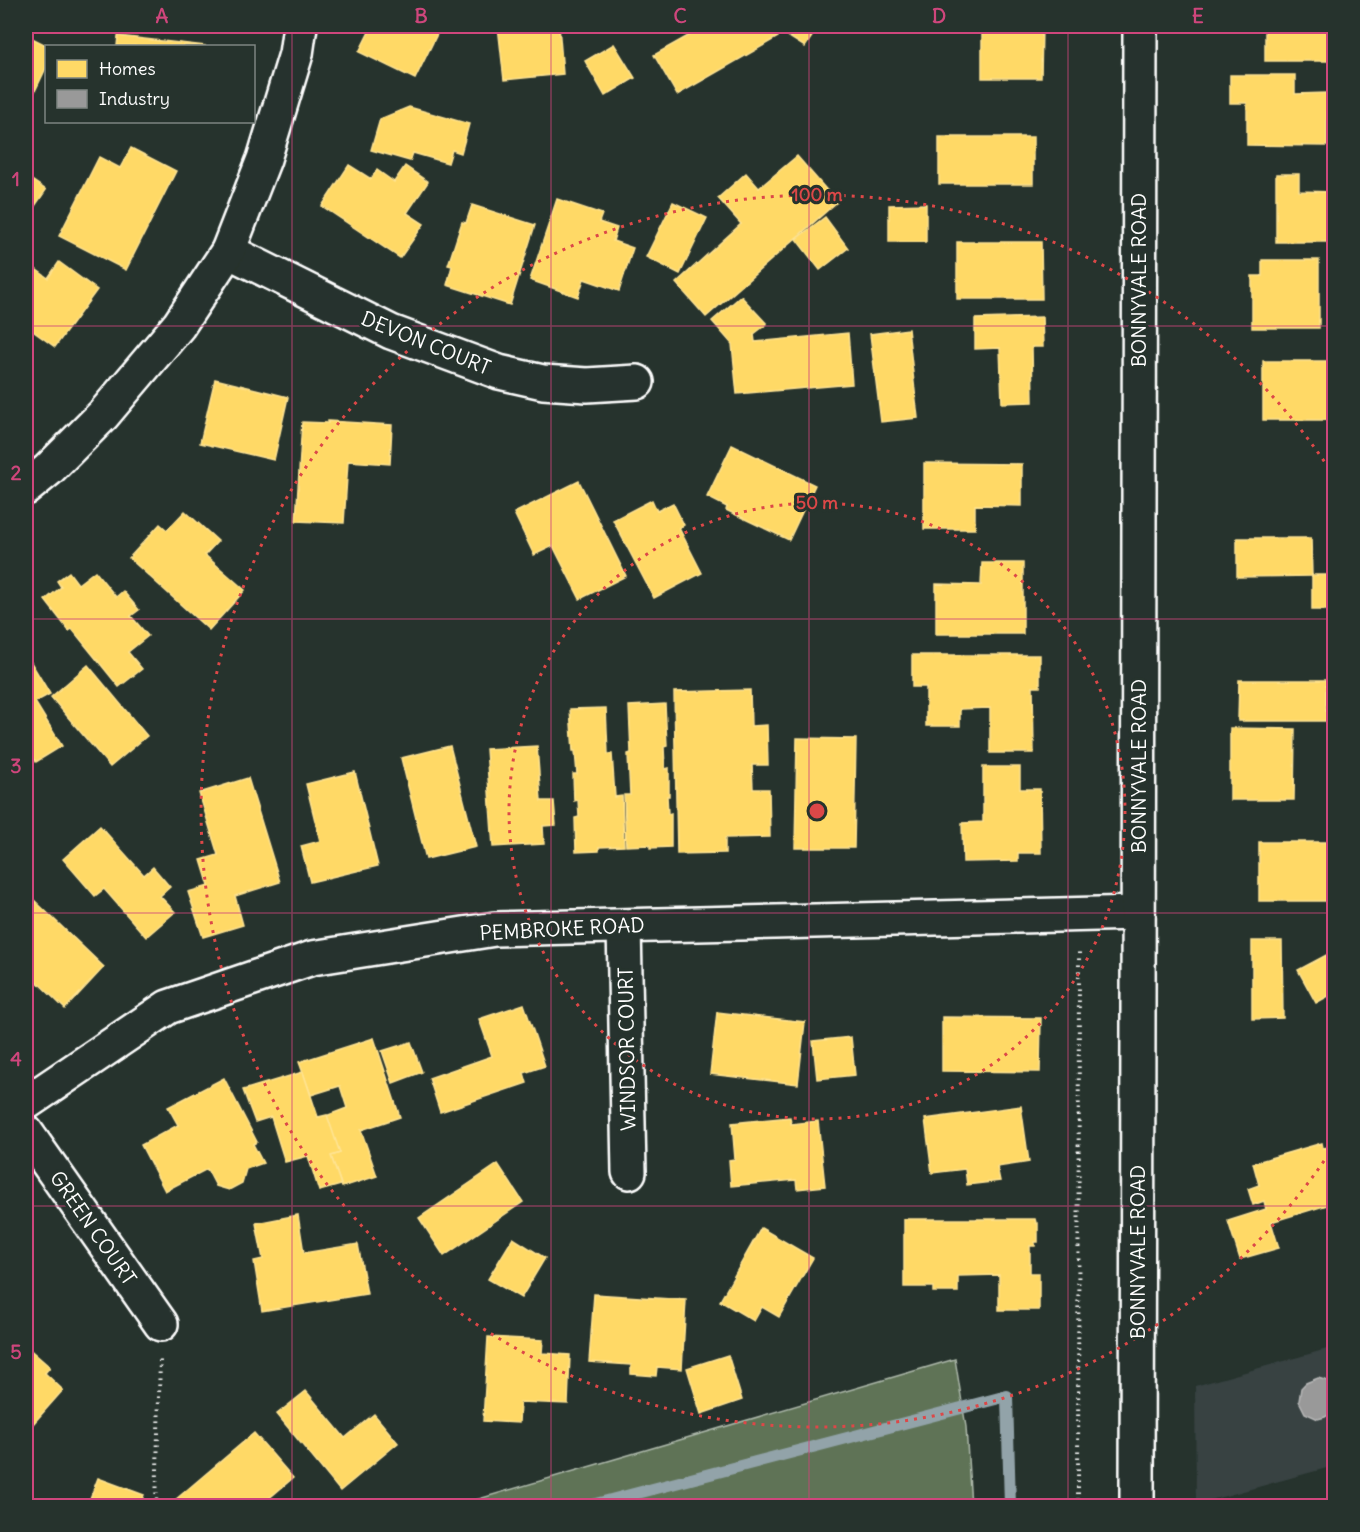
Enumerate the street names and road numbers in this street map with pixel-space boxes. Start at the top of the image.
street label: BONNYVALE ROAD [1126,193,1151,367]
street label: DEVON COURT [358,305,494,380]
street label: BONNYVALE ROAD [1126,679,1151,853]
street label: PEMBROKE ROAD [479,912,645,945]
street label: WINDSOR COURT [613,967,640,1131]
street label: BONNYVALE ROAD [1125,1165,1150,1339]
street label: GREEN COURT [45,1166,142,1290]

